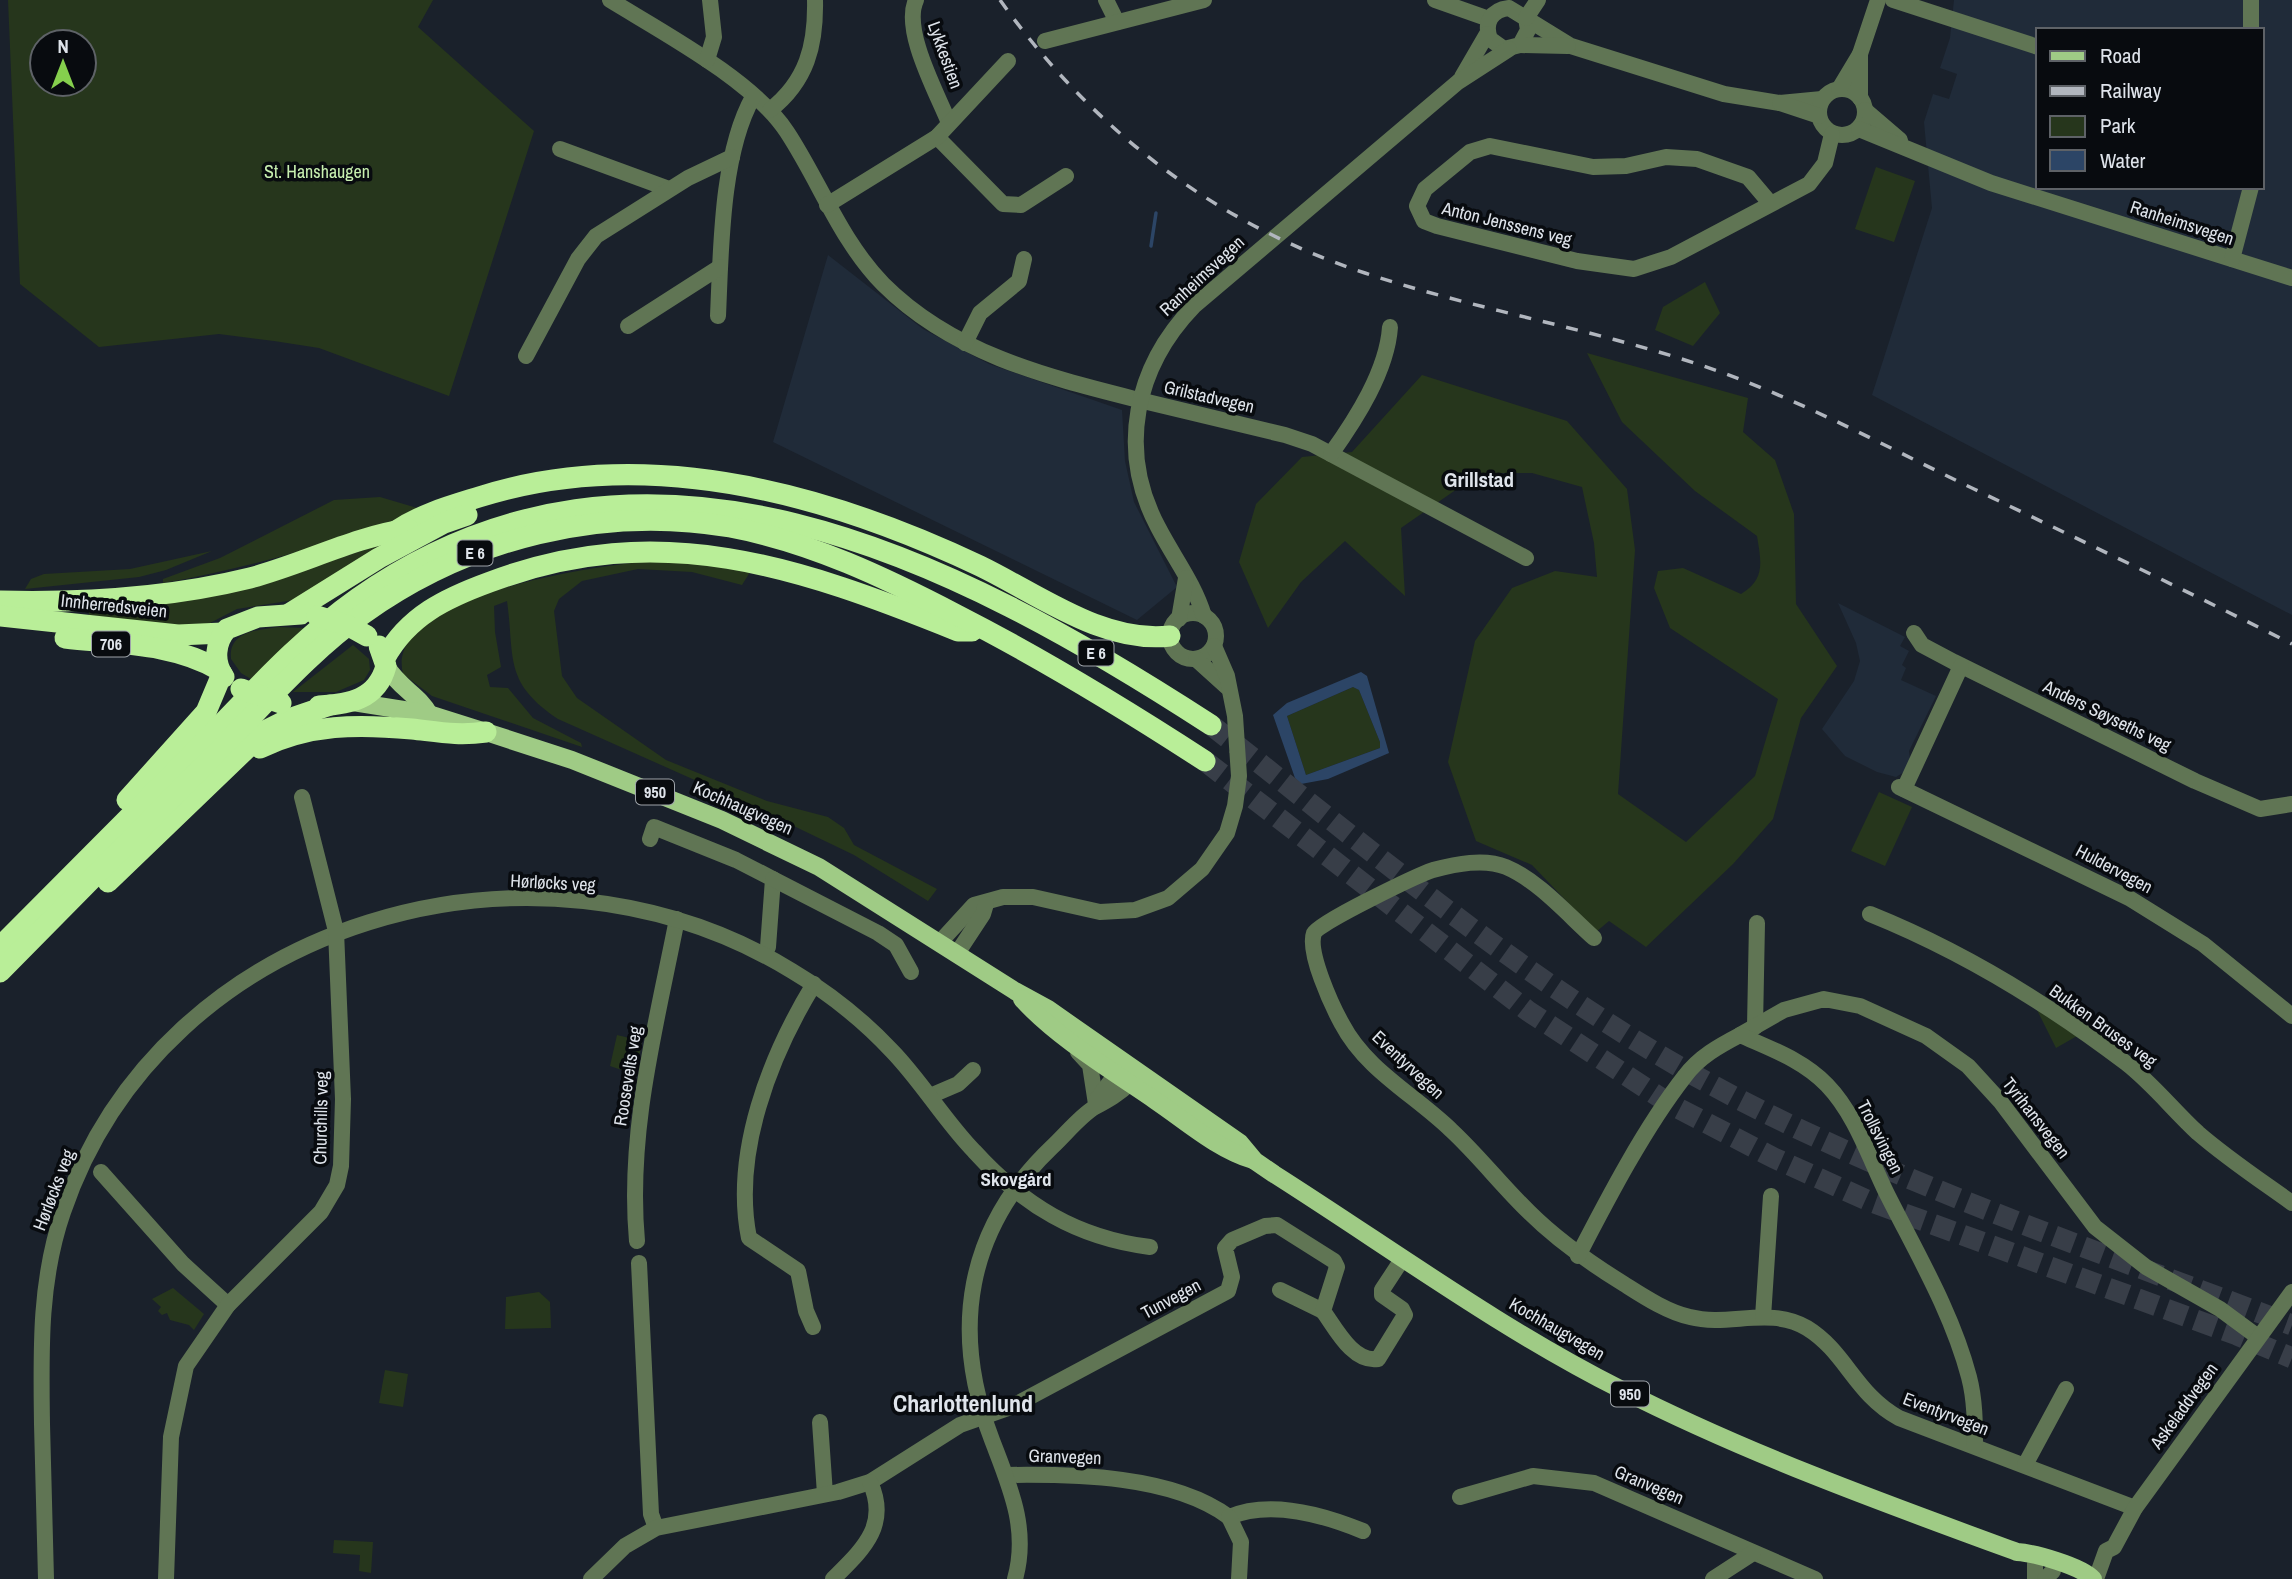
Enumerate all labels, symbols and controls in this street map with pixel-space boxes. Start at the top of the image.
street label: Lykkestien [922,18,969,92]
north arrow [28,28,98,98]
legend [2036,28,2264,189]
text: N [57,33,69,59]
text: Road [2100,41,2141,70]
text: Railway [2100,76,2162,105]
text: Park [2100,111,2136,140]
text: Water [2100,146,2146,175]
park label: St. Hanshaugen [264,159,370,184]
street label: Ranheimsvegen [2127,194,2237,251]
street label: Anton Jenssens veg [1439,195,1575,252]
street label: Ranheimsvegen [1154,230,1249,321]
street label: Grilstadvegen [1162,374,1257,419]
district label: Grillstad [1444,465,1514,494]
road number: E 6 [458,540,492,566]
street label: Innherredsveien [60,587,168,624]
road number: 706 [92,632,130,656]
road number: E 6 [1078,640,1114,666]
street label: Anders Søyseths veg [2038,673,2176,758]
street label: Kochhaugvegen [689,774,797,841]
road number: 950 [636,779,674,804]
street label: Huldervegen [2071,838,2157,899]
street label: Hørløcks veg [510,868,597,897]
street label: Bukken Bruses veg [2045,978,2163,1074]
street label: Roosevelts veg [607,1023,648,1128]
street label: Eventyrvegen [1367,1025,1450,1105]
street label: Churchills veg [307,1070,334,1165]
street label: Tyrihansvegen [1997,1072,2076,1164]
street label: Trollsvingen [1851,1096,1910,1178]
street label: Hørløcks veg [27,1145,81,1234]
district label: Skovgård [980,1166,1052,1192]
street label: Tunvegen [1136,1272,1205,1325]
street label: Kochhaugvegen [1505,1291,1610,1366]
street label: Askeladdvegen [2143,1358,2223,1455]
road number: 950 [1611,1382,1649,1406]
street label: Eventyrvegen [1900,1386,1993,1441]
district label: Charlottenlund [893,1387,1033,1419]
street label: Granvegen [1028,1443,1102,1470]
street label: Granvegen [1611,1459,1688,1510]

